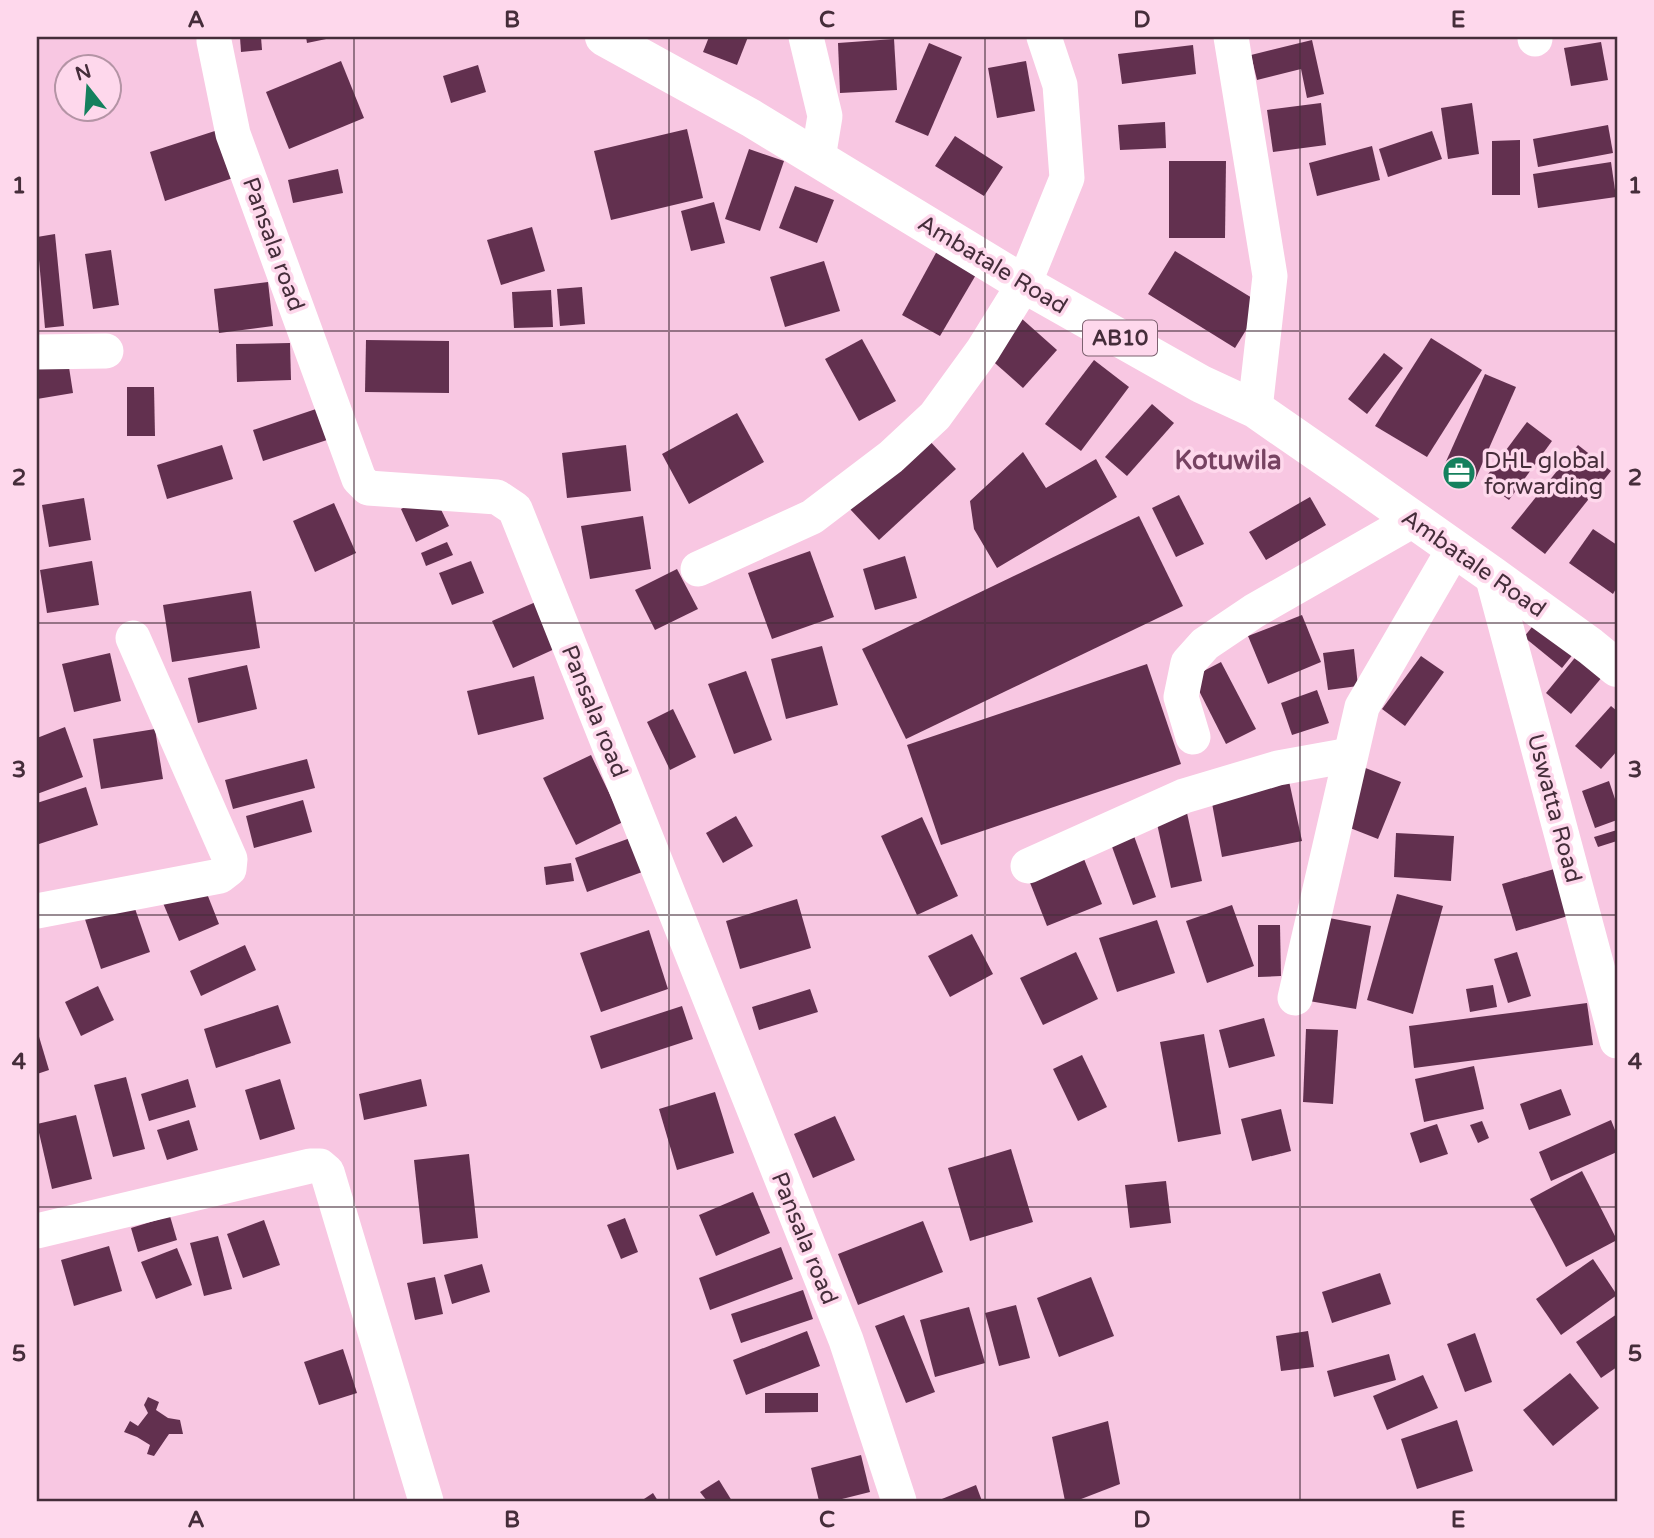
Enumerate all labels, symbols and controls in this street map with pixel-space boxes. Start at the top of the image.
text: A [187,6,205,34]
text: B [504,6,520,34]
text: C [819,6,835,34]
text: D [1133,6,1151,34]
text: E [1451,6,1465,34]
north arrow [52,52,122,122]
text: N [73,60,94,85]
text: 1 [12,172,26,200]
text: 1 [1628,172,1642,200]
street label: Pansala road [236,174,310,315]
street label: Ambatale Road [913,209,1072,321]
road number: AB10 [1083,320,1157,356]
district label: Kotuwila [1174,445,1282,476]
place label: DHL global forwarding [1484,447,1605,501]
office icon: DHL global forwarding [1440,454,1478,492]
text: 2 [12,464,26,492]
text: 2 [1628,464,1642,492]
street label: Ambatale Road [1396,504,1551,624]
street label: Pansala road [555,641,633,782]
street label: Uswatta Road [1521,731,1587,886]
text: 3 [12,756,26,784]
text: 3 [1628,756,1642,784]
text: 4 [12,1048,27,1076]
text: 4 [1628,1048,1643,1076]
street label: Pansala road [765,1168,843,1309]
text: 5 [12,1340,26,1368]
text: 5 [1628,1340,1642,1368]
text: A [187,1506,205,1534]
text: B [504,1506,520,1534]
text: C [819,1506,835,1534]
text: D [1133,1506,1151,1534]
text: E [1451,1506,1465,1534]

